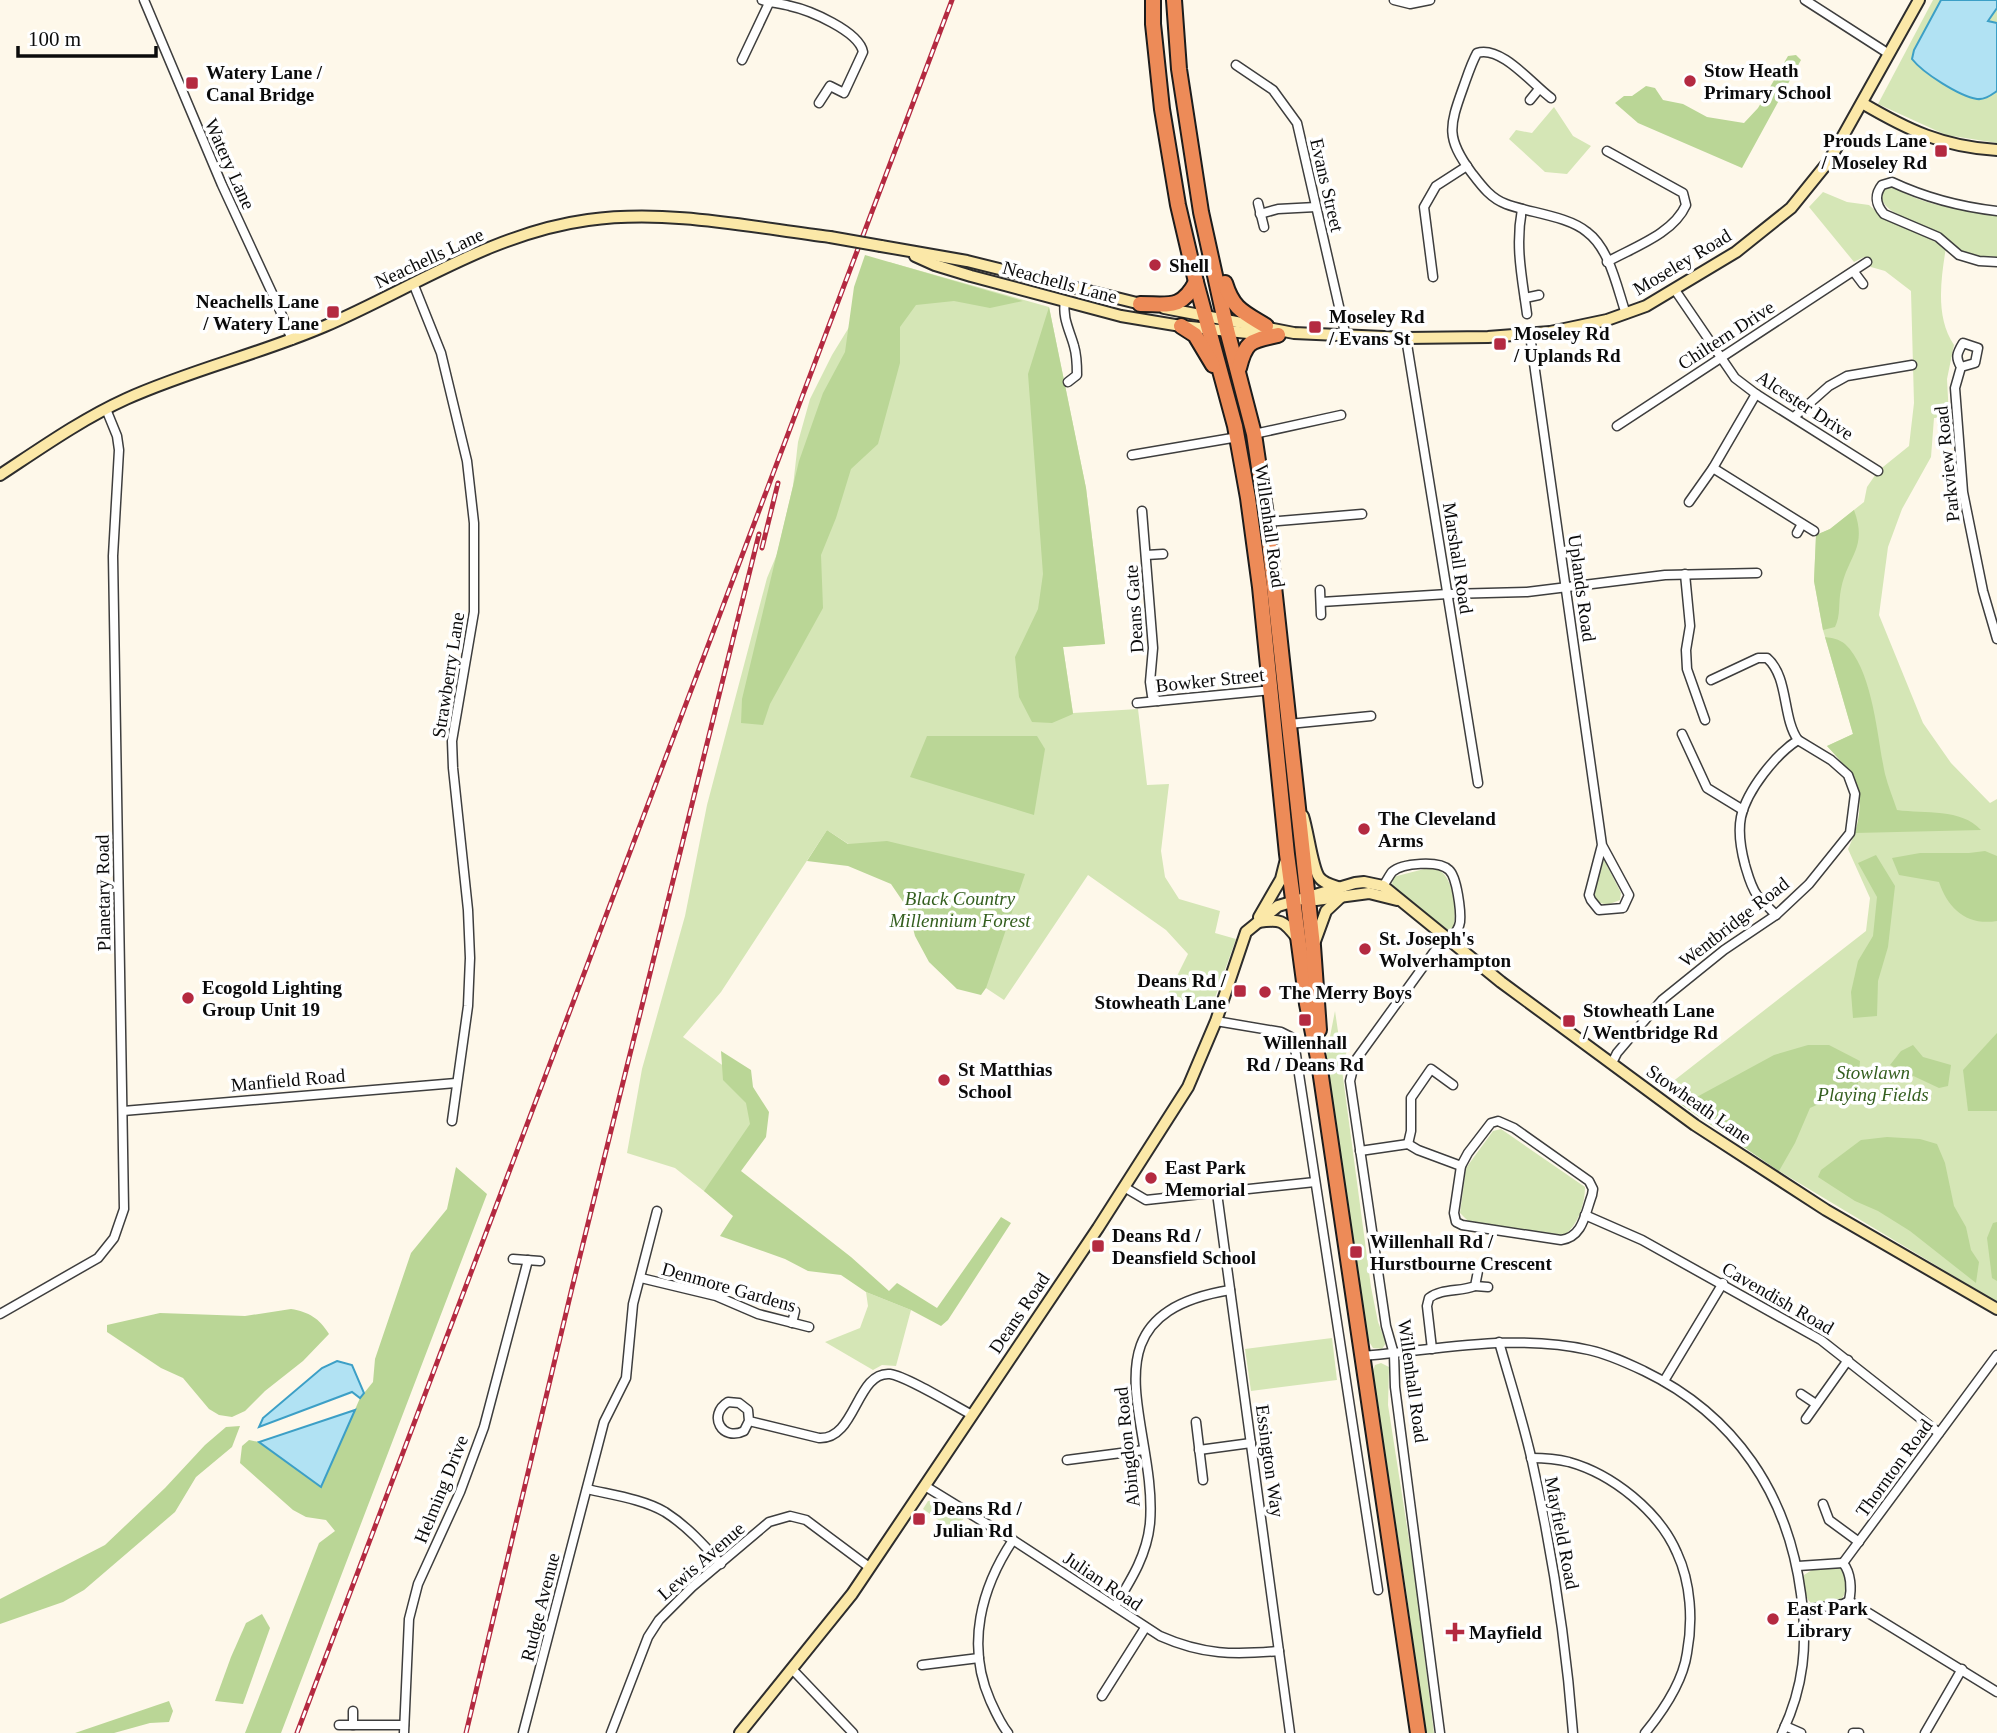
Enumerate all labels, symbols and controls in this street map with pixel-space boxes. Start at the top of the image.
scale bar [18,14,156,58]
text: 100 m [28,27,81,51]
place label: Stow Heath Primary School [1704,60,1831,103]
place label: Watery Lane / Canal Bridge [206,62,323,105]
marker: Stow Heath Primary School [1682,73,1698,89]
marker: Watery Lane / Canal Bridge [184,75,200,91]
street label: Watery Lane [201,115,259,213]
place label: Prouds Lane / Moseley Rd [1820,130,1927,173]
street label: Evans Street [1306,136,1348,235]
marker: Prouds Lane / Moseley Rd [1933,143,1949,159]
street label: Neachells Lane [371,224,487,292]
street label: Moseley Road [1629,224,1735,299]
place label: Shell [1169,255,1209,276]
street label: Neachells Lane [1000,257,1120,307]
marker: Shell [1147,257,1163,273]
place label: Neachells Lane / Watery Lane [196,291,319,334]
street label: Chiltern Drive [1674,296,1778,374]
marker: Neachells Lane / Watery Lane [325,304,341,320]
place label: Moseley Rd / Evans St [1328,306,1425,349]
marker: Moseley Rd / Evans St [1307,319,1323,335]
place label: Moseley Rd / Uplands Rd [1513,323,1621,366]
marker: Moseley Rd / Uplands Rd [1492,336,1508,352]
street label: Alcester Drive [1753,366,1857,444]
street label: Parkview Road [1930,404,1964,523]
street label: Willenhall Road [1251,463,1289,589]
street label: Marshall Road [1439,501,1477,616]
street label: Uplands Road [1564,533,1600,644]
street label: Deans Gate [1120,564,1148,654]
street label: Strawberry Lane [428,611,468,739]
street label: Bowker Street [1155,664,1266,696]
place label: The Cleveland Arms [1378,808,1496,851]
marker: The Cleveland Arms [1356,821,1372,837]
street label: Planetary Road [91,834,115,951]
street label: Wentbridge Road [1675,872,1793,971]
park label: Black Country Millennium Forest [888,888,1031,931]
place label: St. Joseph's Wolverhampton [1379,928,1511,971]
marker: St. Joseph's Wolverhampton [1357,941,1373,957]
place label: Deans Rd / Stowheath Lane [1095,970,1227,1013]
place label: Ecogold Lighting Group Unit 19 [202,977,342,1020]
place label: The Merry Boys [1279,982,1412,1003]
marker: Deans Rd / Stowheath Lane [1232,983,1248,999]
marker: The Merry Boys [1257,984,1273,1000]
marker: Ecogold Lighting Group Unit 19 [180,990,196,1006]
place label: Stowheath Lane / Wentbridge Rd [1582,1000,1718,1043]
marker: Willenhall Rd / Deans Rd [1297,1012,1313,1028]
marker: Stowheath Lane / Wentbridge Rd [1561,1013,1577,1029]
place label: Willenhall Rd / Deans Rd [1246,1032,1364,1075]
place label: St Matthias School [958,1059,1052,1102]
street label: Stowheath Lane [1643,1060,1755,1148]
park label: Stowlawn Playing Fields [1816,1062,1929,1105]
street label: Manfield Road [230,1065,346,1095]
marker: St Matthias School [936,1072,952,1088]
place label: East Park Memorial [1165,1157,1246,1200]
marker: East Park Memorial [1143,1170,1159,1186]
place label: Deans Rd / Deansfield School [1112,1225,1256,1268]
place label: Willenhall Rd / Hurstbourne Crescent [1370,1231,1552,1274]
marker: Deans Rd / Deansfield School [1090,1238,1106,1254]
marker: Willenhall Rd / Hurstbourne Crescent [1348,1244,1364,1260]
street label: Denmore Gardens [659,1258,799,1316]
street label: Cavendish Road [1719,1258,1838,1339]
street label: Deans Road [984,1268,1054,1357]
street label: Willenhall Road [1394,1318,1432,1444]
street label: Abingdon Road [1110,1385,1144,1508]
street label: Essington Way [1252,1403,1288,1519]
street label: Thornton Road [1852,1415,1937,1521]
street label: Helming Drive [410,1432,472,1546]
street label: Mayfield Road [1541,1475,1583,1592]
place label: Deans Rd / Julian Rd [933,1498,1022,1541]
marker: Deans Rd / Julian Rd [911,1511,927,1527]
street label: Lewis Avenue [653,1518,749,1604]
street label: Julian Road [1060,1547,1147,1615]
street label: Rudge Avenue [516,1551,564,1663]
place label: East Park Library [1787,1598,1868,1641]
marker: East Park Library [1765,1611,1781,1627]
place label: Mayfield [1469,1622,1542,1643]
marker: Mayfield [1447,1624,1463,1640]

